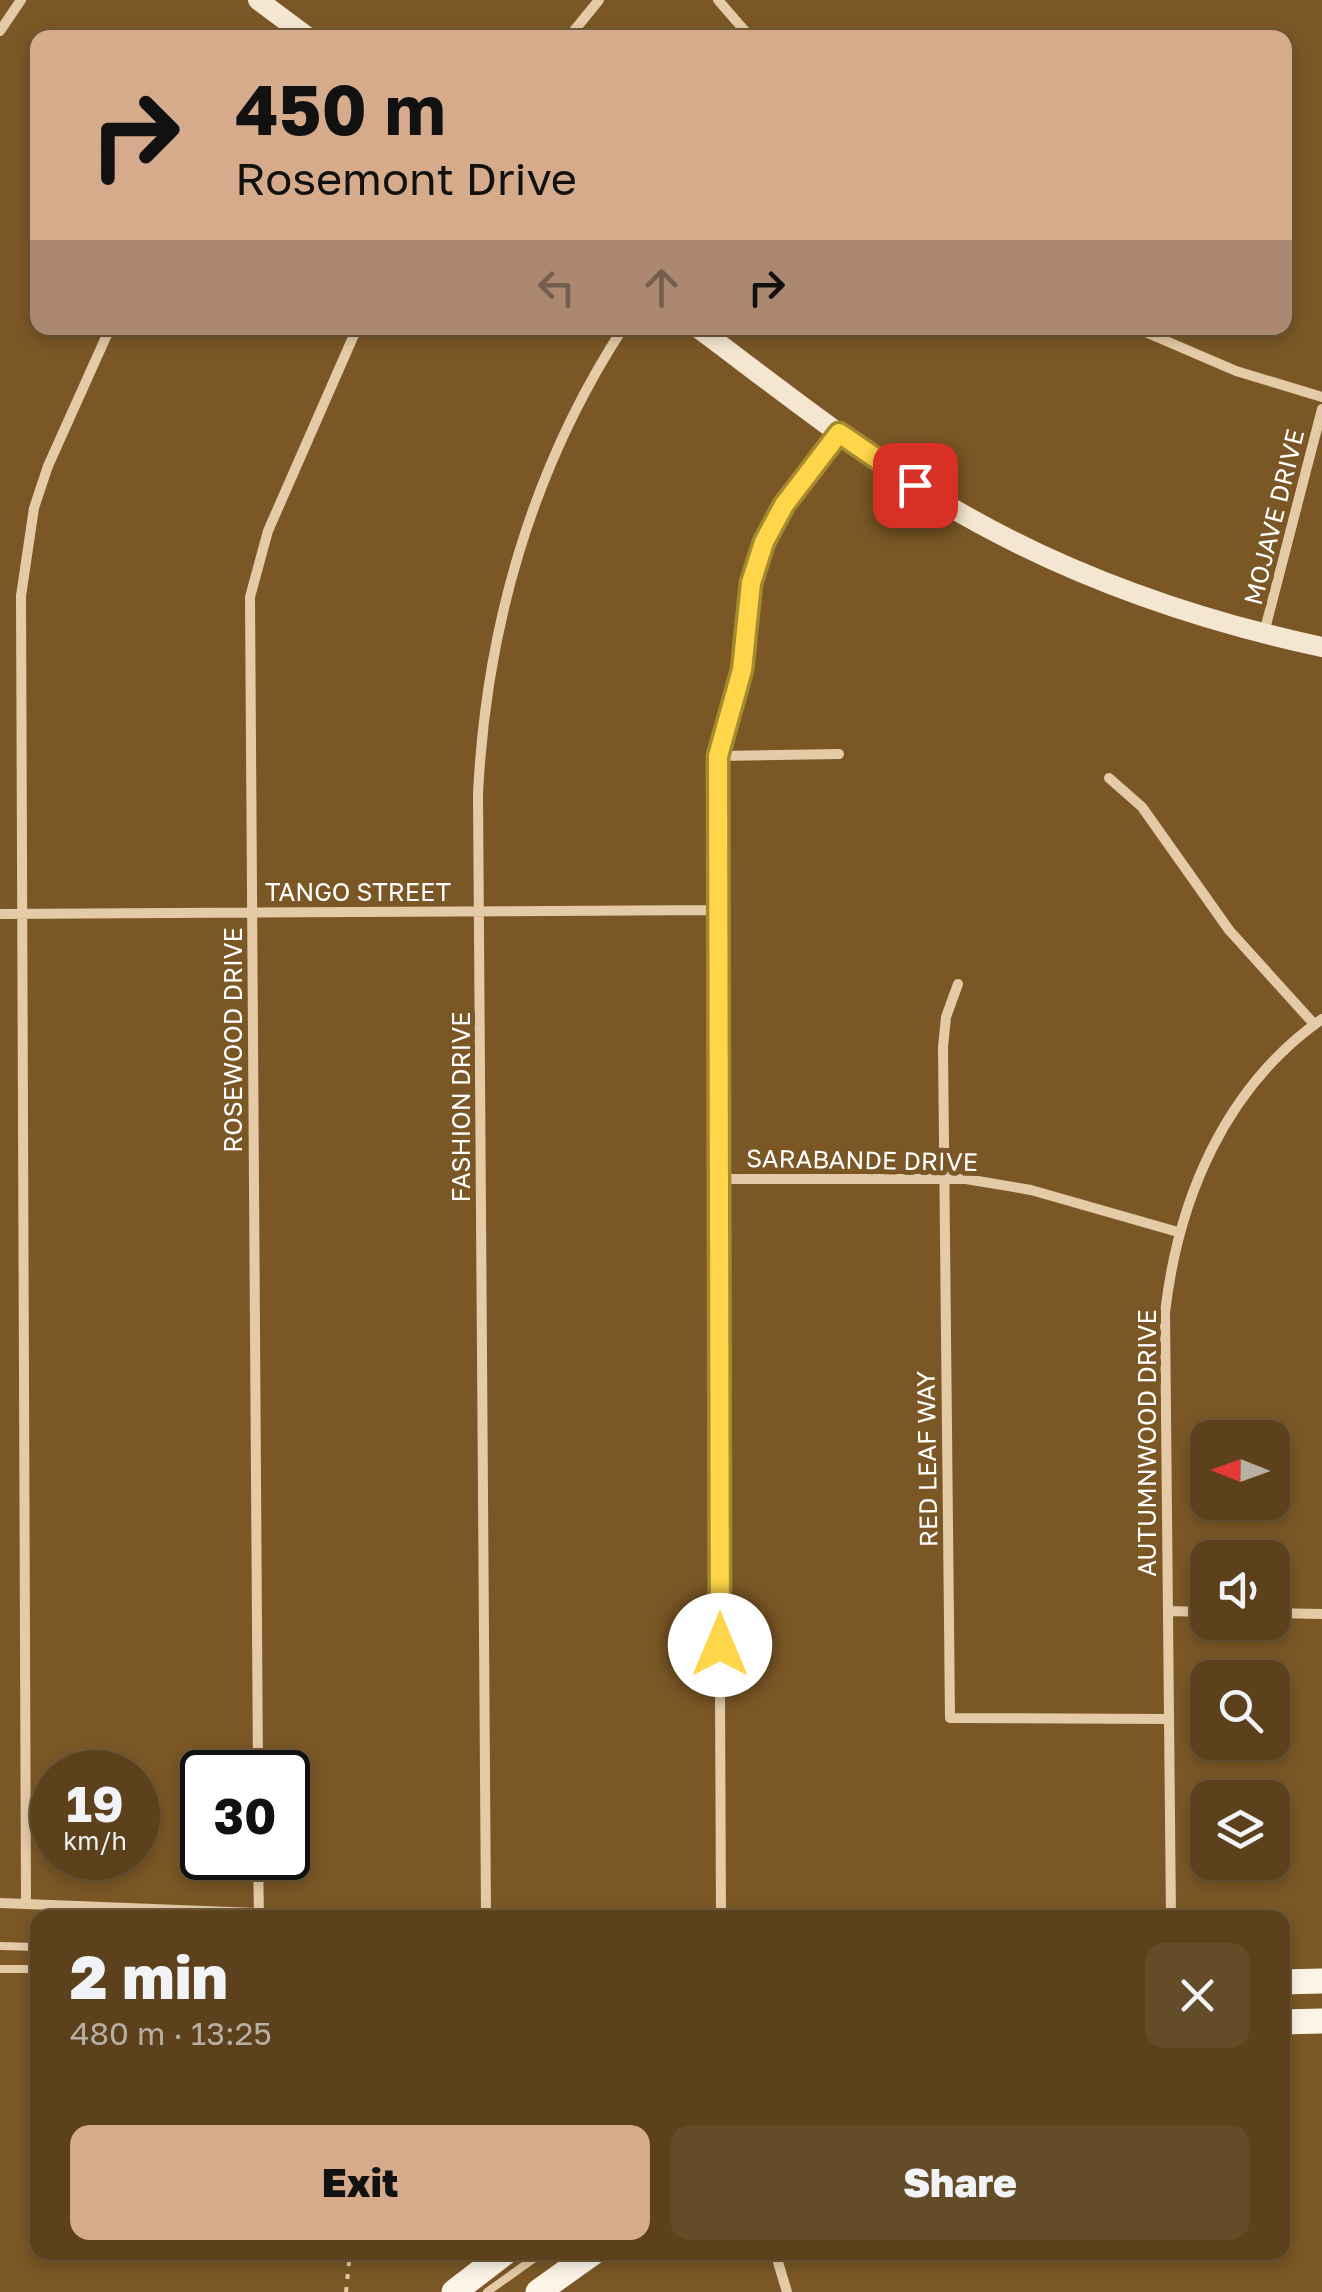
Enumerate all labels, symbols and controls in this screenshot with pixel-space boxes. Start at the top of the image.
text: 450 m [235,66,446,150]
icon: right [70,70,200,200]
text: Rosemont Drive [235,151,577,205]
icon: left [529,260,584,315]
icon: ahead [634,260,689,315]
icon: right [739,260,794,315]
street label: MOJAVE DRIVE [1237,426,1310,608]
pin [873,443,958,528]
icon: arrive [888,458,943,513]
street label: TANGO STREET [265,876,451,907]
street label: ROSEWOOD DRIVE [217,927,248,1153]
street label: FASHION DRIVE [445,1012,476,1202]
street label: SARABANDE DRIVE [746,1142,978,1177]
street label: AUTUMNWOOD DRIVE [1131,1309,1162,1577]
street label: RED LEAF WAY [909,1371,944,1547]
north arrow [1190,1420,1290,1520]
map controls [1190,1420,1290,1880]
button: sound [1190,1540,1290,1640]
position arrow [668,1593,772,1697]
button: search [1190,1660,1290,1760]
speed limit sign: 30 [180,1750,310,1880]
text: 19 [66,1773,124,1833]
button: layers [1190,1780,1290,1880]
text: km/h [63,1825,127,1856]
text: 2 min [70,1940,228,2012]
button: close [1145,1943,1250,2048]
text: 480 m · 13:25 [70,2014,272,2052]
button: Exit [70,2125,650,2240]
button: Share [670,2125,1250,2240]

